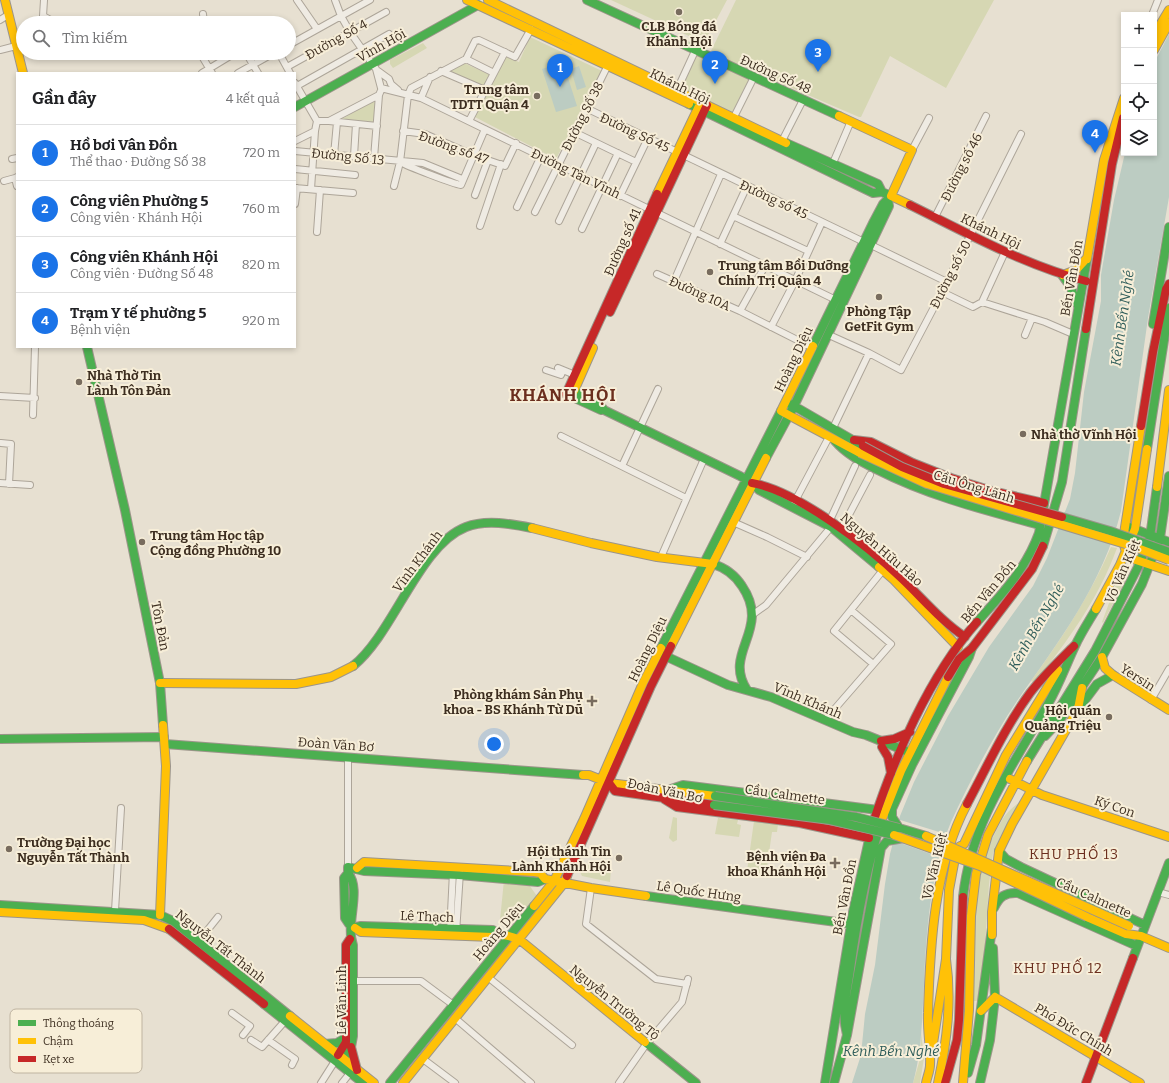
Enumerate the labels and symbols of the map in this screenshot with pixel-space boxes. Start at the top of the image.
marker: CLB Bóng đá Khánh Hội [674,7,684,17]
street label: Đường Số 4 [303,16,370,63]
place label: CLB Bóng đá Khánh Hội [641,19,717,49]
street label: Vĩnh Hội [354,26,408,65]
pin: 3 [805,39,831,72]
pin: 2 [702,51,728,84]
street label: Đường Số 48 [738,52,814,97]
pin: 1 [547,54,573,87]
street label: Khánh Hội [647,65,712,107]
street label: Đường Số 38 [559,79,606,153]
place label: Trung tâm TDTT Quận 4 [450,82,530,112]
marker: Trung tâm TDTT Quận 4 [532,91,542,101]
street label: Đường Số 45 [598,110,672,155]
pin: 4 [1082,120,1108,153]
street label: Đường số 47 [417,128,491,167]
street label: Đường số 46 [938,130,985,204]
street label: Đường Số 13 [311,145,385,168]
street label: Đường Tân Vĩnh [529,145,623,202]
street label: Đường số 45 [737,177,810,222]
street label: Đường số 41 [601,206,644,278]
street label: Khánh Hội [958,210,1023,252]
street label: Đường số 50 [927,238,974,311]
street label: Bến Vân Đồn [1057,238,1086,317]
place label: Trung tâm Bồi Dưỡng Chính Trị Quận 4 [718,258,849,288]
marker: Trung tâm Bồi Dưỡng Chính Trị Quận 4 [705,267,715,277]
water label: Kênh Bến Nghé [1107,269,1138,367]
street label: Đường 10A [667,273,734,314]
marker: Phòng Tập GetFit Gym [874,292,884,302]
place label: Phòng Tập GetFit Gym [844,304,914,334]
street label: Hoàng Diệu [771,324,816,394]
place label: Nhà Thờ Tin Lành Tôn Đản [87,368,171,398]
marker: Nhà Thờ Tin Lành Tôn Đản [74,377,84,387]
district label: KHÁNH HỘI [509,384,617,406]
place label: Nhà thờ Vĩnh Hội [1031,427,1137,442]
marker: Nhà thờ Vĩnh Hội [1018,429,1028,439]
street label: Cầu Ông Lãnh [932,467,1016,506]
street label: Nguyễn Hữu Hào [838,510,926,589]
place label: Trung tâm Học tập Cộng đồng Phường 10 [150,528,281,558]
street label: Vĩnh Khánh [389,528,445,595]
marker: Trung tâm Học tập Cộng đồng Phường 10 [137,537,147,547]
street label: Võ Văn Kiệt [1102,537,1143,606]
street label: Bến Vân Đồn [958,556,1019,626]
water label: Kênh Bến Nghé [1005,581,1068,673]
street label: Tôn Đản [148,600,173,653]
street label: Hoàng Diệu [625,614,670,684]
street label: Yersin [1118,661,1159,695]
street label: Vĩnh Khánh [771,679,844,722]
place label: Phòng khám Sản Phụ khoa - BS Khánh Từ Dũ [443,687,583,717]
marker: Phòng khám Sản Phụ khoa - BS Khánh Từ Dũ [586,695,598,707]
place label: Hội quán Quảng Triệu [1024,703,1102,733]
marker: Hội quán Quảng Triệu [1104,712,1114,722]
street label: Đoàn Văn Bơ [297,734,375,755]
your location [484,734,504,754]
street label: Đoàn Văn Bơ [626,775,704,806]
street label: Cầu Calmette [744,781,826,808]
street label: Ký Con [1093,793,1138,821]
street label: Võ Văn Kiệt [919,831,950,901]
place label: Trường Đại học Nguyễn Tất Thành [17,835,130,865]
district label: KHU PHỐ 13 [1029,843,1119,863]
marker: Trường Đại học Nguyễn Tất Thành [4,844,14,854]
place label: Hội thánh Tin Lành Khánh Hội [512,844,612,874]
place label: Bệnh viện Đa khoa Khánh Hội [727,849,827,879]
marker: Hội thánh Tin Lành Khánh Hội [614,853,624,863]
marker: Bệnh viện Đa khoa Khánh Hội [829,857,841,869]
street label: Bến Vân Đồn [830,857,859,936]
street label: Cầu Calmette [1054,874,1134,921]
street label: Lê Quốc Hưng [656,878,742,905]
street label: Hoàng Diệu [470,899,527,963]
street label: Nguyễn Tất Thành [173,907,269,986]
street label: Lê Thạch [400,908,454,925]
district label: KHU PHỐ 12 [1013,957,1103,977]
street label: Nguyễn Trường Tộ [567,962,663,1043]
street label: Lê Văn Linh [334,965,349,1035]
street label: Phó Đức Chính [1032,1000,1116,1059]
legend [10,1009,142,1073]
text: Thông thoáng [43,1017,114,1030]
text: Chậm [43,1035,74,1048]
water label: Kênh Bến Nghé [843,1043,939,1060]
text: Kẹt xe [43,1053,74,1066]

